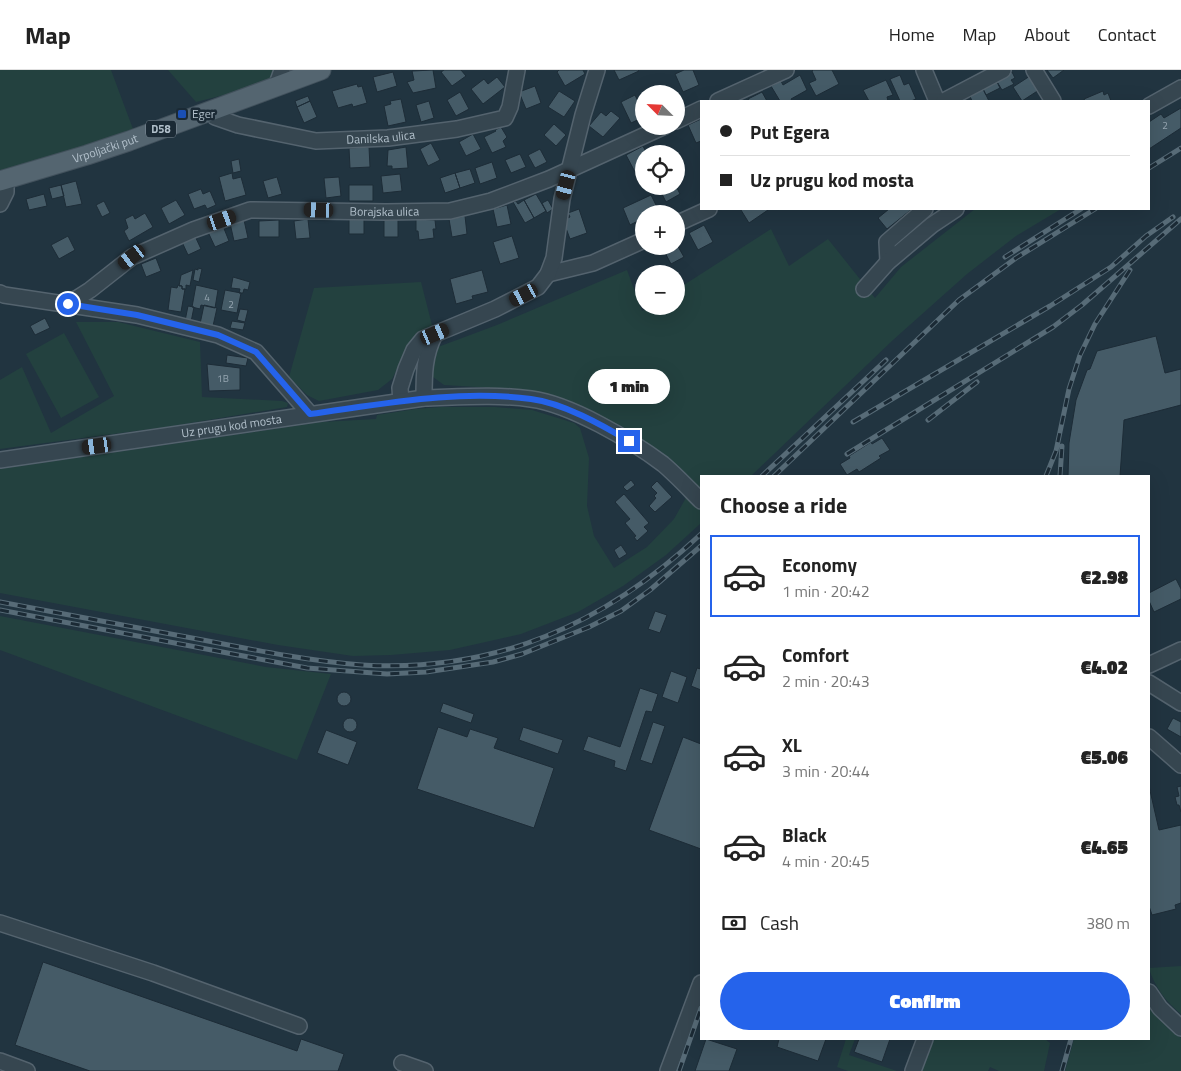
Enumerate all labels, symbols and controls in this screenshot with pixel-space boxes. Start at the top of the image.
text: Map [25,17,71,53]
text: Home [889,21,935,48]
text: Map [963,21,996,48]
text: About [1024,21,1070,48]
text: Contact [1098,21,1156,48]
north arrow [635,85,685,135]
map controls [635,85,685,315]
place label: Eger [192,104,215,123]
marker: Eger [176,108,188,120]
text: Put Egera [750,117,830,146]
house number: 2 [1162,118,1168,133]
road number: D58 [146,121,176,138]
street label: Danilska ulica [346,125,416,149]
street label: Vrpoljački put [70,128,141,168]
button: locate [635,145,685,195]
text: Uz prugu kod mosta [750,165,914,194]
car [554,169,577,201]
street label: Borajska ulica [349,201,419,221]
car [303,202,334,218]
button: + [635,205,685,255]
car [205,208,238,232]
car [115,242,148,272]
button: − [635,265,685,315]
car [507,282,540,308]
house number: 4 [204,290,210,305]
route start [57,293,79,315]
house number: 2 [228,297,234,312]
car [418,321,451,347]
callout: 1 min [588,368,670,404]
house number: 1B [217,371,229,386]
text: 1 min [609,374,649,398]
street label: Uz prugu kod mosta [180,409,283,442]
route end [618,430,640,452]
car [81,436,112,456]
text: Choose a ride [720,488,847,522]
text: Economy [782,550,857,579]
icon: car [722,554,767,599]
text: €2.98 [1081,562,1128,591]
text: 1 min · 20:42 [782,579,870,603]
text: Comfort [782,640,849,669]
icon: car [722,644,767,689]
text: €4.02 [1081,652,1128,681]
text: 2 min · 20:43 [782,669,870,693]
text: XL [782,730,802,759]
icon: car [722,734,767,779]
text: €5.06 [1081,742,1128,771]
text: 3 min · 20:44 [782,759,870,783]
text: Black [782,820,827,849]
icon: car [722,824,767,869]
text: €4.65 [1081,832,1128,861]
text: 4 min · 20:45 [782,849,870,873]
text: Cash [760,908,799,937]
icon: cash [720,909,748,937]
text: 380 m [1086,911,1130,935]
button: Confirm [720,972,1130,1030]

